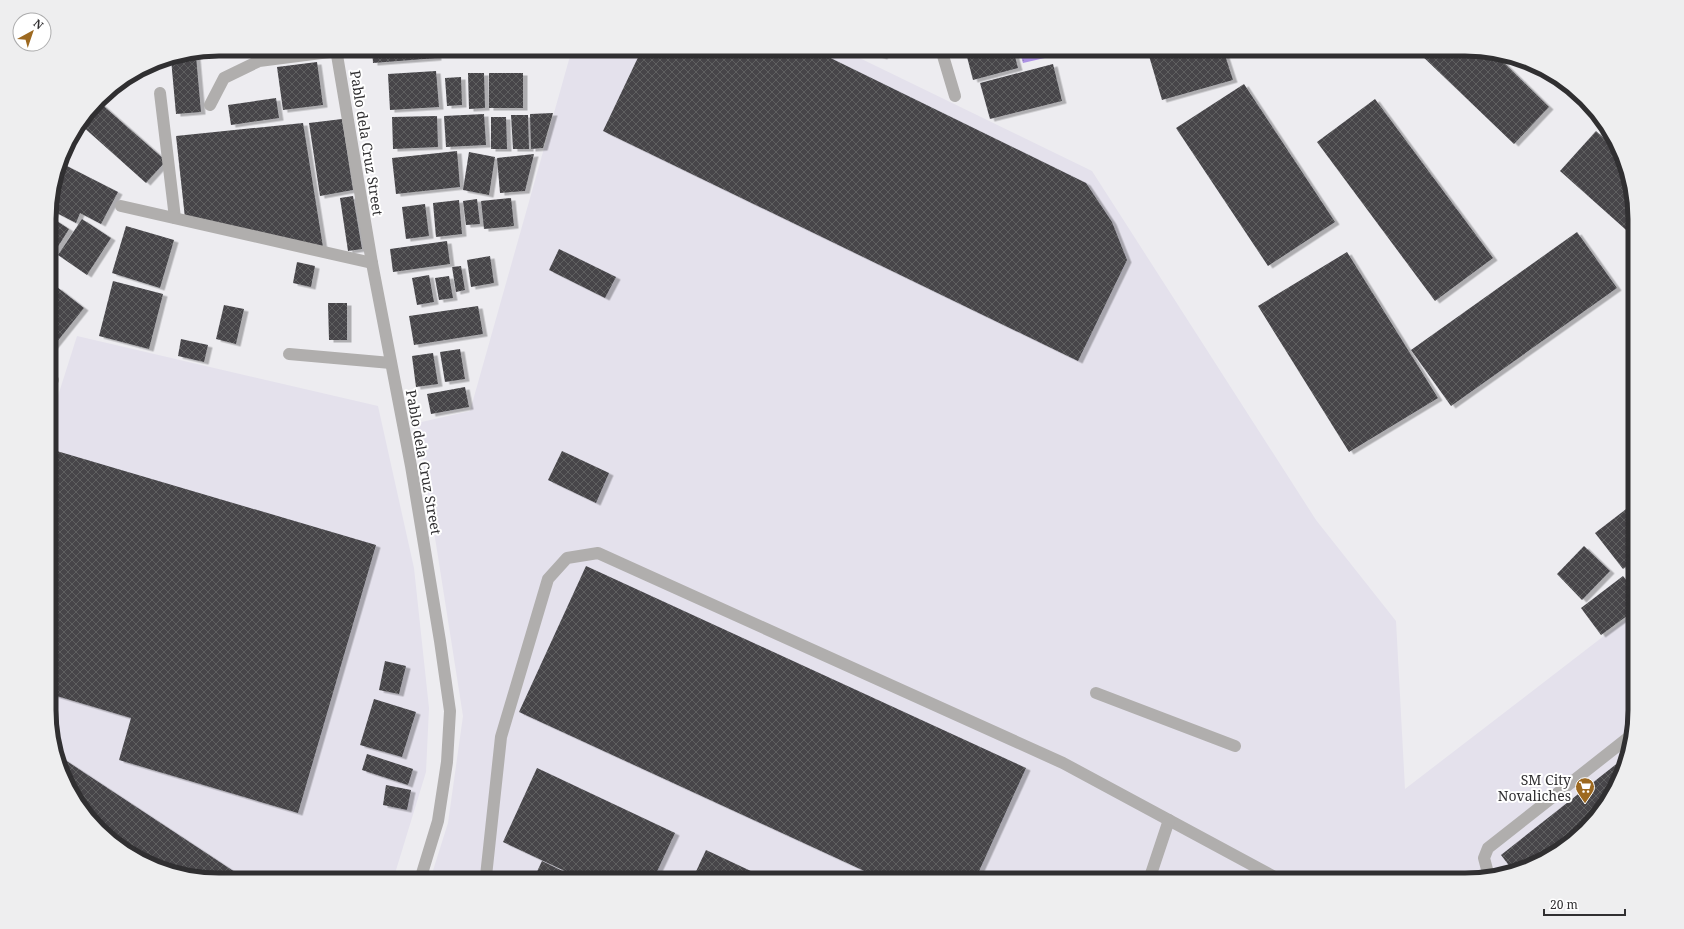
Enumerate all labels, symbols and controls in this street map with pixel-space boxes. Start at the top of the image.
north arrow [12,12,52,52]
text: N [31,15,47,33]
street label: Pablo dela Cruz Street [346,69,388,217]
street label: Pablo dela Cruz Street [402,388,446,536]
place label: SM City Novaliches [1498,770,1571,805]
supermarket icon: SM City Novaliches [1574,776,1596,804]
scale bar [1544,891,1625,917]
text: 20 m [1550,896,1578,913]

